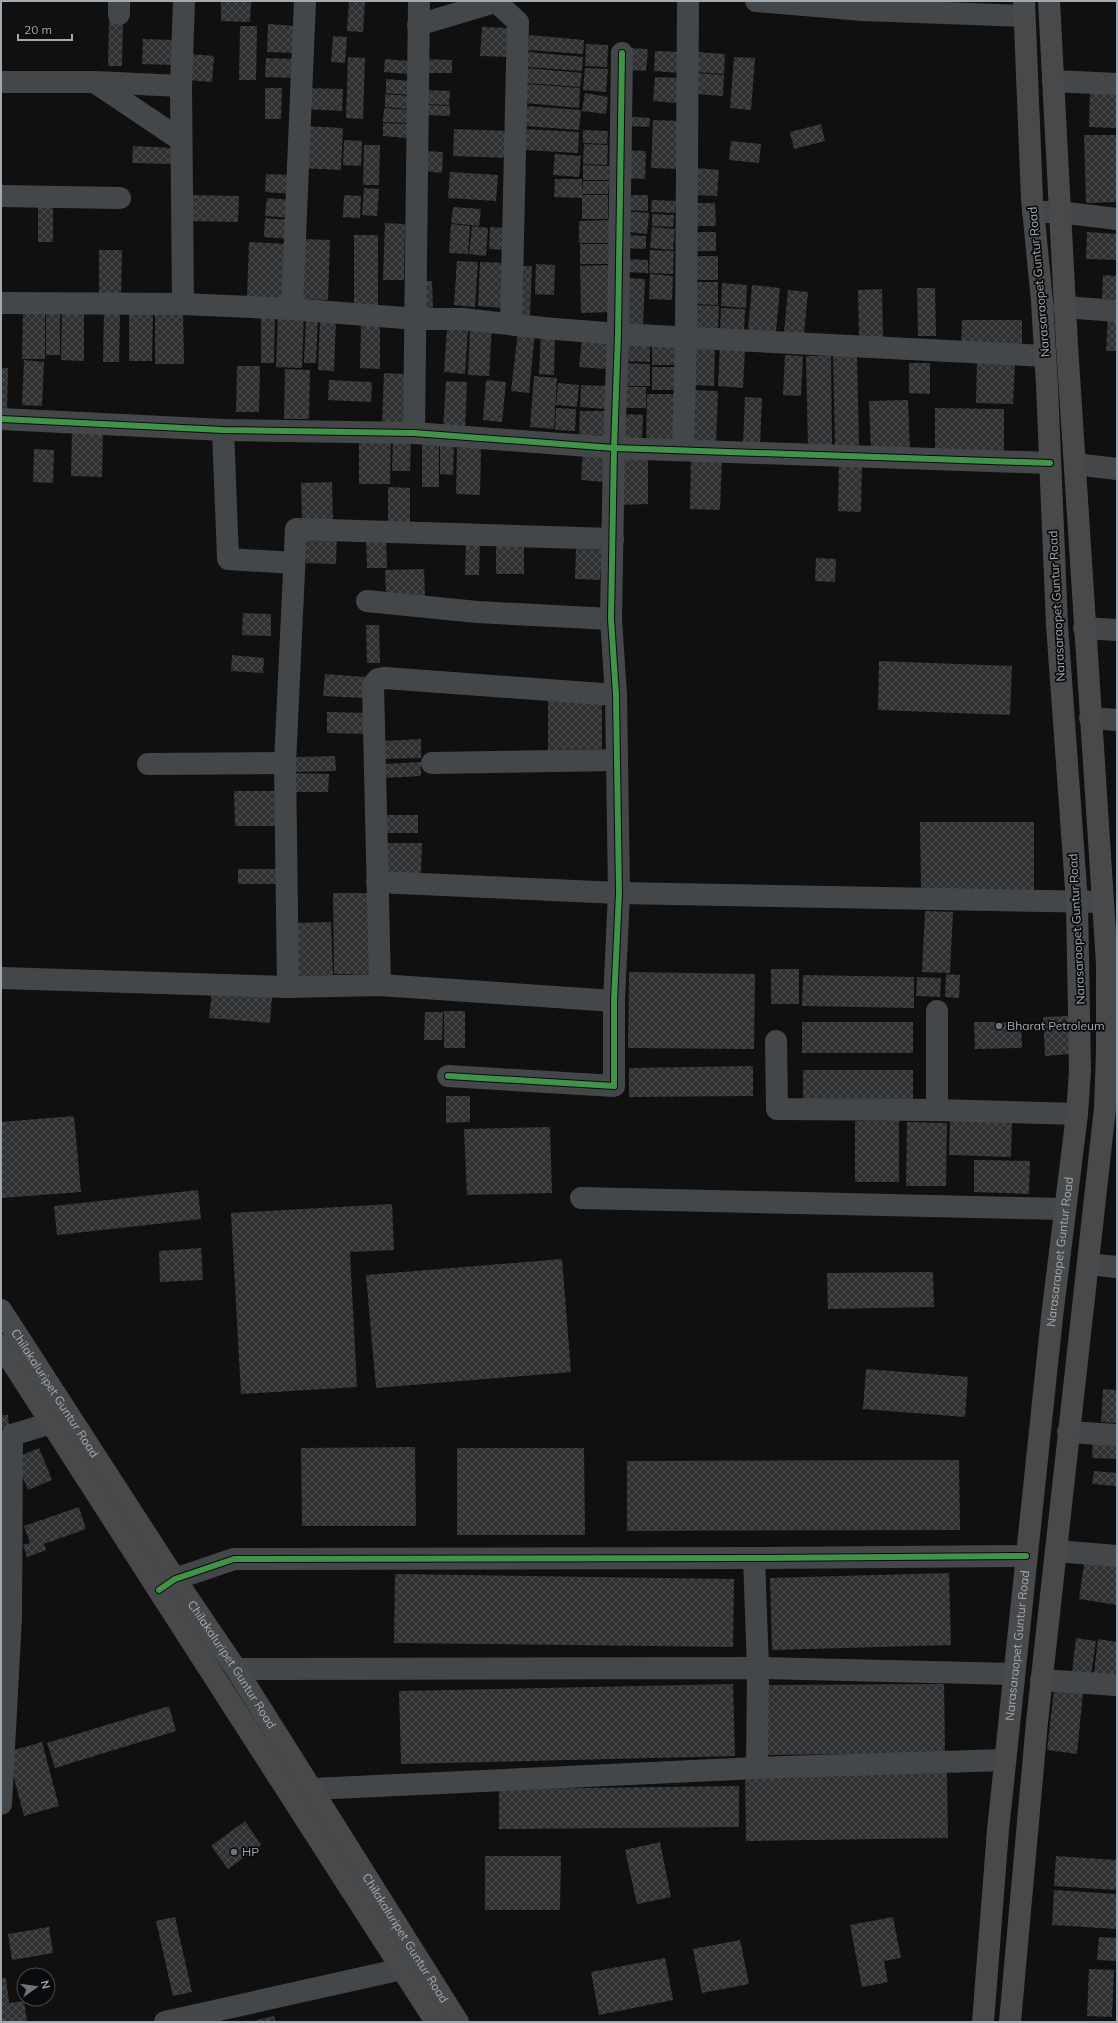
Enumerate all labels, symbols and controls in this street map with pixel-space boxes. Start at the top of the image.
scale bar [18,16,72,42]
text: 20 m [24,22,52,37]
street label: Narasaraopet Guntur Road [1024,206,1053,358]
street label: Narasaraopet Guntur Road [1045,530,1068,682]
street label: Narasaraopet Guntur Road [1065,853,1088,1005]
place label: Bharat Petroleum [1007,1018,1104,1033]
marker: Bharat Petroleum [994,1021,1004,1031]
street label: Narasaraopet Guntur Road [1043,1176,1076,1328]
street label: Chilakaluripet Guntur Road [8,1326,102,1460]
street label: Narasaraopet Guntur Road [1002,1570,1032,1721]
street label: Chilakaluripet Guntur Road [185,1597,280,1731]
place label: HP [242,1844,259,1859]
marker: HP [229,1847,239,1857]
street label: Chilakaluripet Guntur Road [359,1870,452,2006]
north arrow [16,1967,56,2007]
text: N [38,1979,54,1990]

